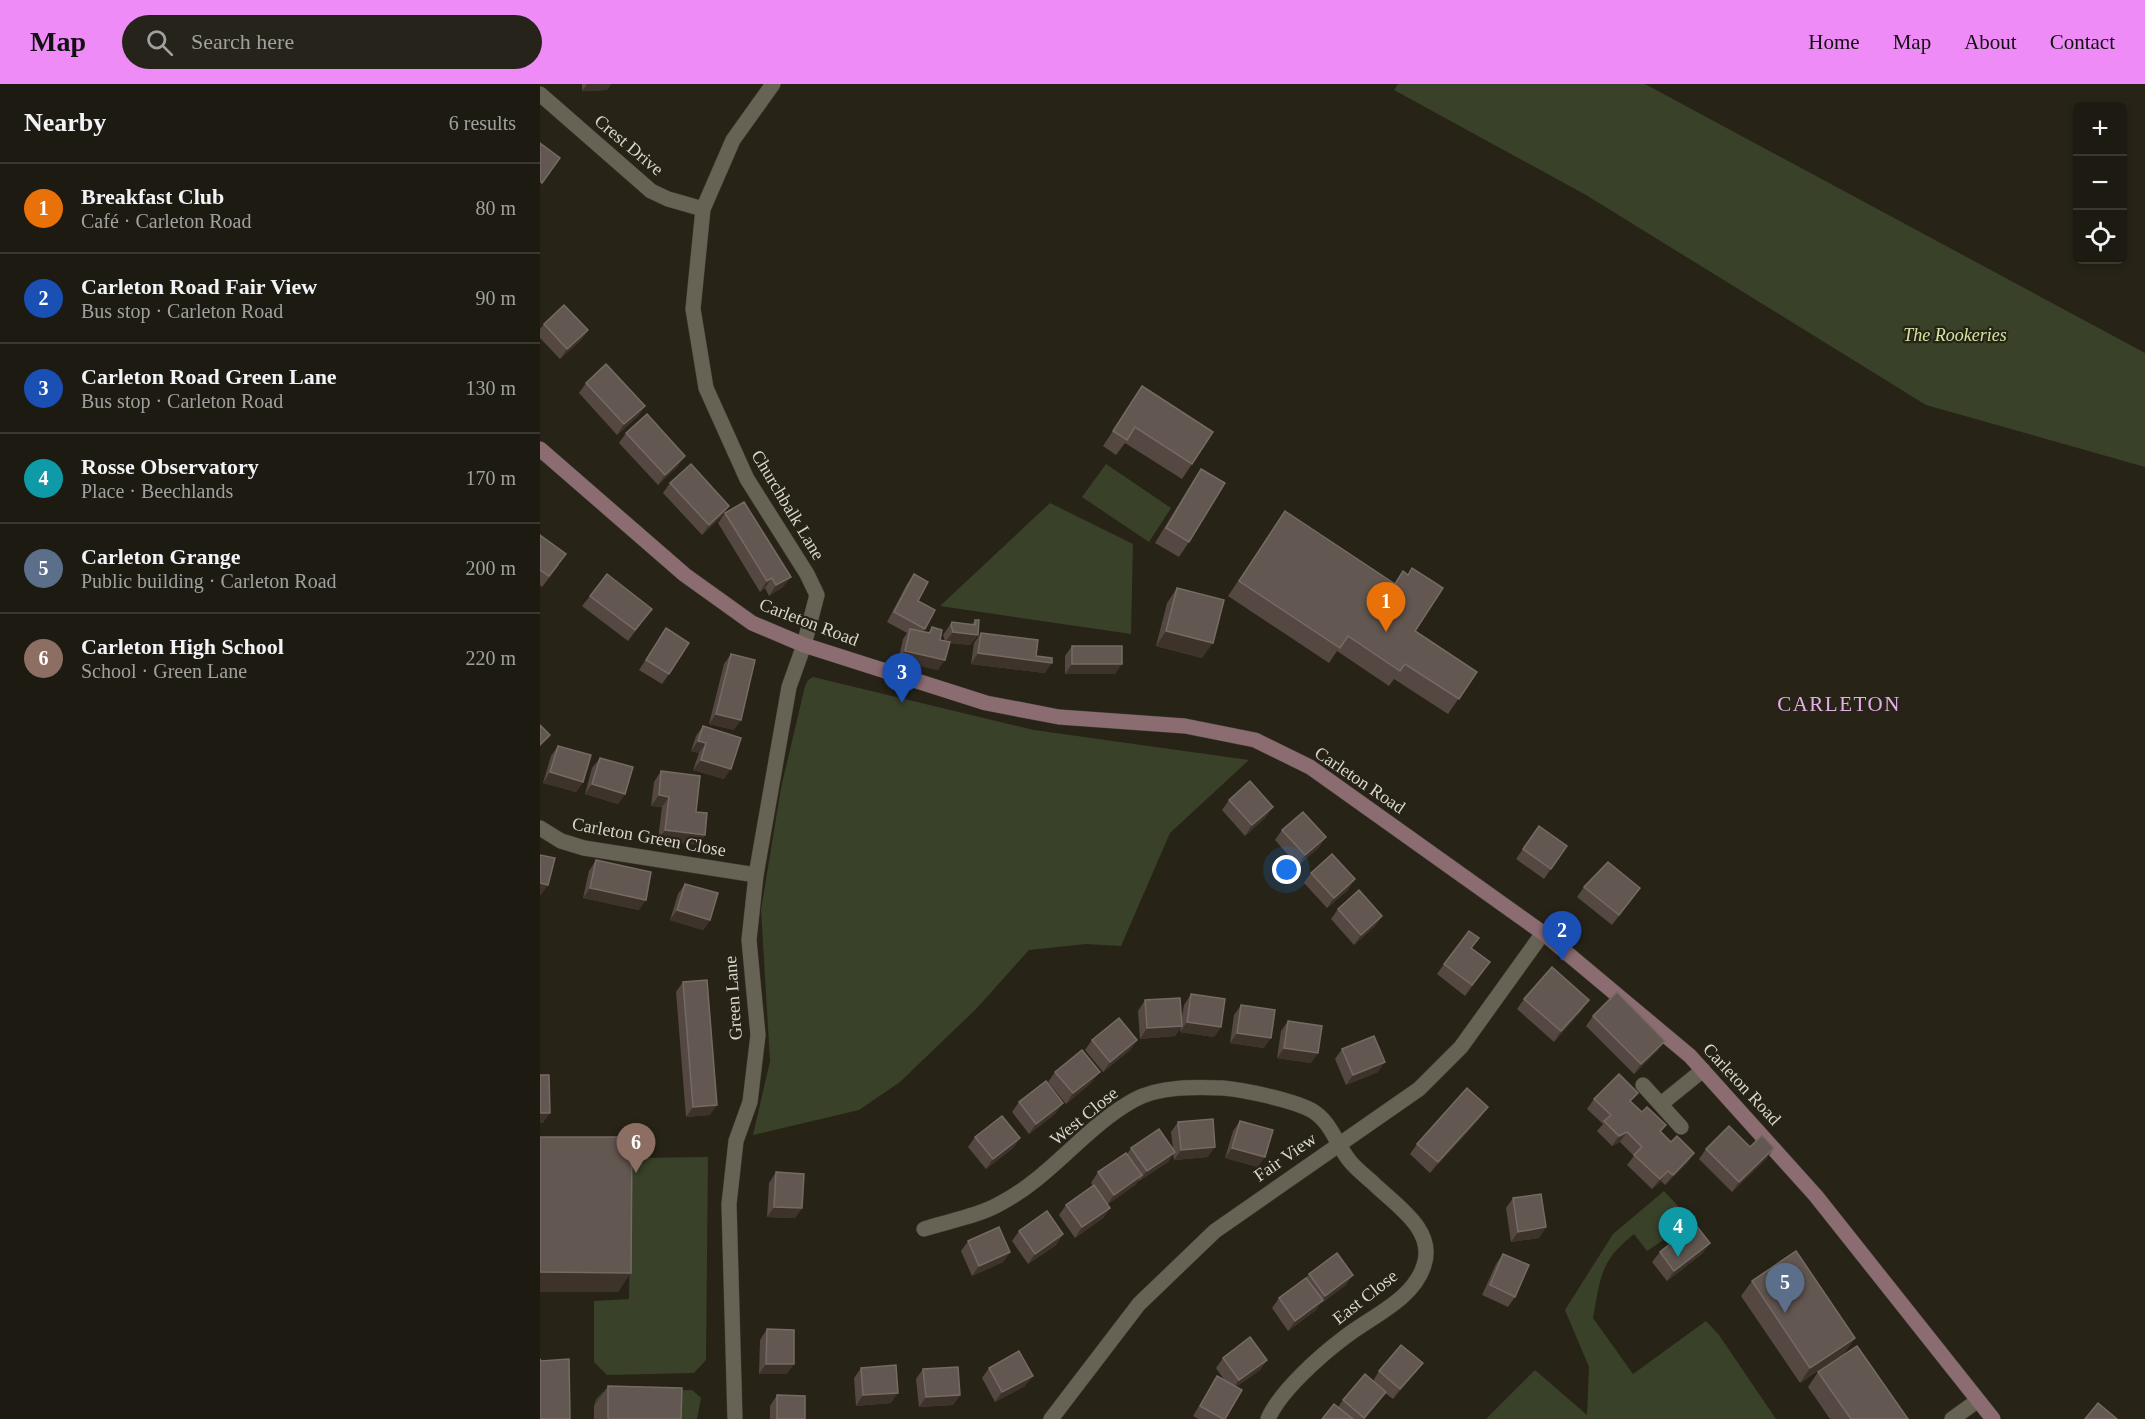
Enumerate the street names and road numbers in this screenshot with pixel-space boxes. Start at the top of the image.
street label: Crest Drive [591,111,667,179]
street label: Churchbalk Lane [747,447,829,563]
street label: Carleton Road [757,594,861,650]
street label: Carleton Road [1311,742,1409,818]
street label: Carleton Green Close [570,814,728,860]
street label: Green Lane [720,955,746,1041]
street label: Carleton Road [1699,1039,1785,1129]
street label: West Close [1046,1083,1122,1149]
street label: Fair View [1250,1128,1320,1186]
street label: East Close [1329,1266,1401,1328]

